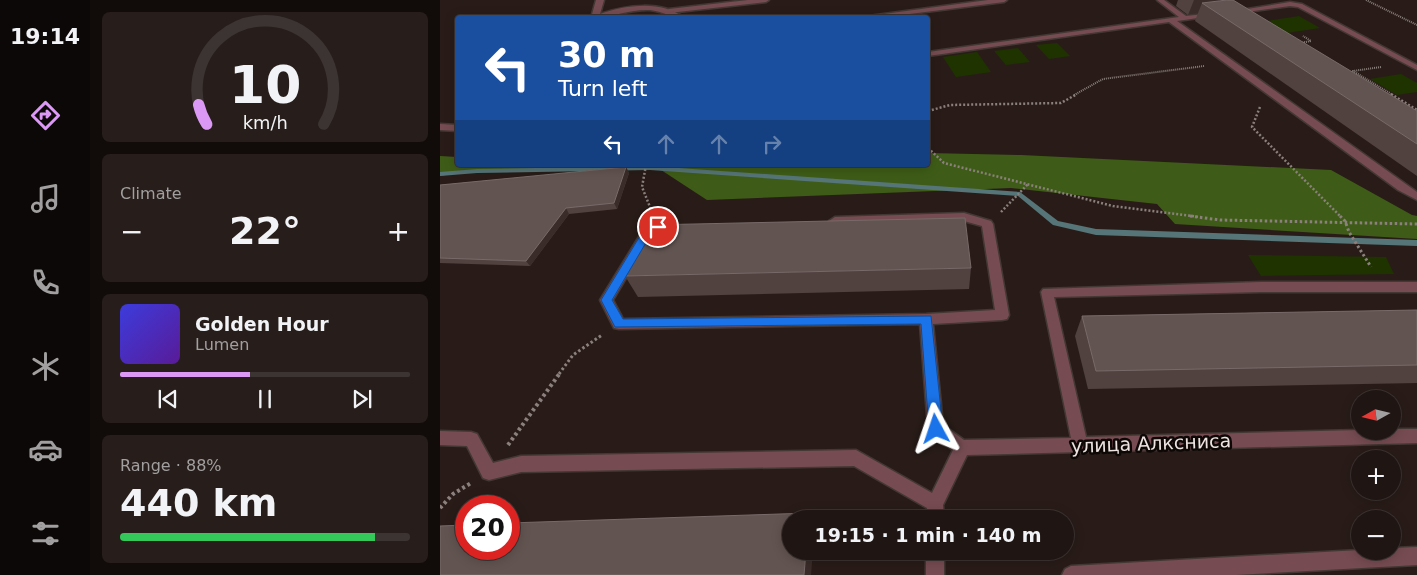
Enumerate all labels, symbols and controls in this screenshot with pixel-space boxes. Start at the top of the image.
text: 19:14 [10,24,80,49]
icon: left [475,35,540,100]
text: 30 m [558,35,655,75]
text: 10 [229,55,301,115]
text: Turn left [558,76,647,101]
icon: directions [28,98,63,133]
text: km/h [242,112,288,133]
icon: left [599,130,627,158]
icon: ahead [652,130,680,158]
icon: ahead [705,130,733,158]
icon: right [758,130,786,158]
icon: music [28,181,63,216]
text: Climate [120,184,182,203]
pin [637,206,679,248]
text: 22° [229,209,301,253]
icon: arrive [644,213,672,241]
text: − [120,215,143,248]
text: + [387,215,410,248]
icon: phone [28,265,63,300]
text: Golden Hour [195,313,329,335]
text: Lumen [195,335,249,354]
icon: climate [28,349,63,384]
icon: previous [154,385,182,413]
icon: pause [251,385,279,413]
icon: next [348,385,376,413]
north arrow [1351,390,1401,440]
map controls [1351,390,1401,560]
position arrow [909,402,961,454]
street label: улица Алксниса [1071,429,1231,457]
icon: car [28,432,63,467]
button: + [1351,450,1401,500]
text: Range · 88% [120,456,222,475]
text: 440 km [120,481,277,525]
speed limit sign: 20 [455,495,520,560]
button: − [1351,510,1401,560]
icon: filters [28,516,63,551]
text: 19:15 · 1 min · 140 m [814,524,1042,546]

